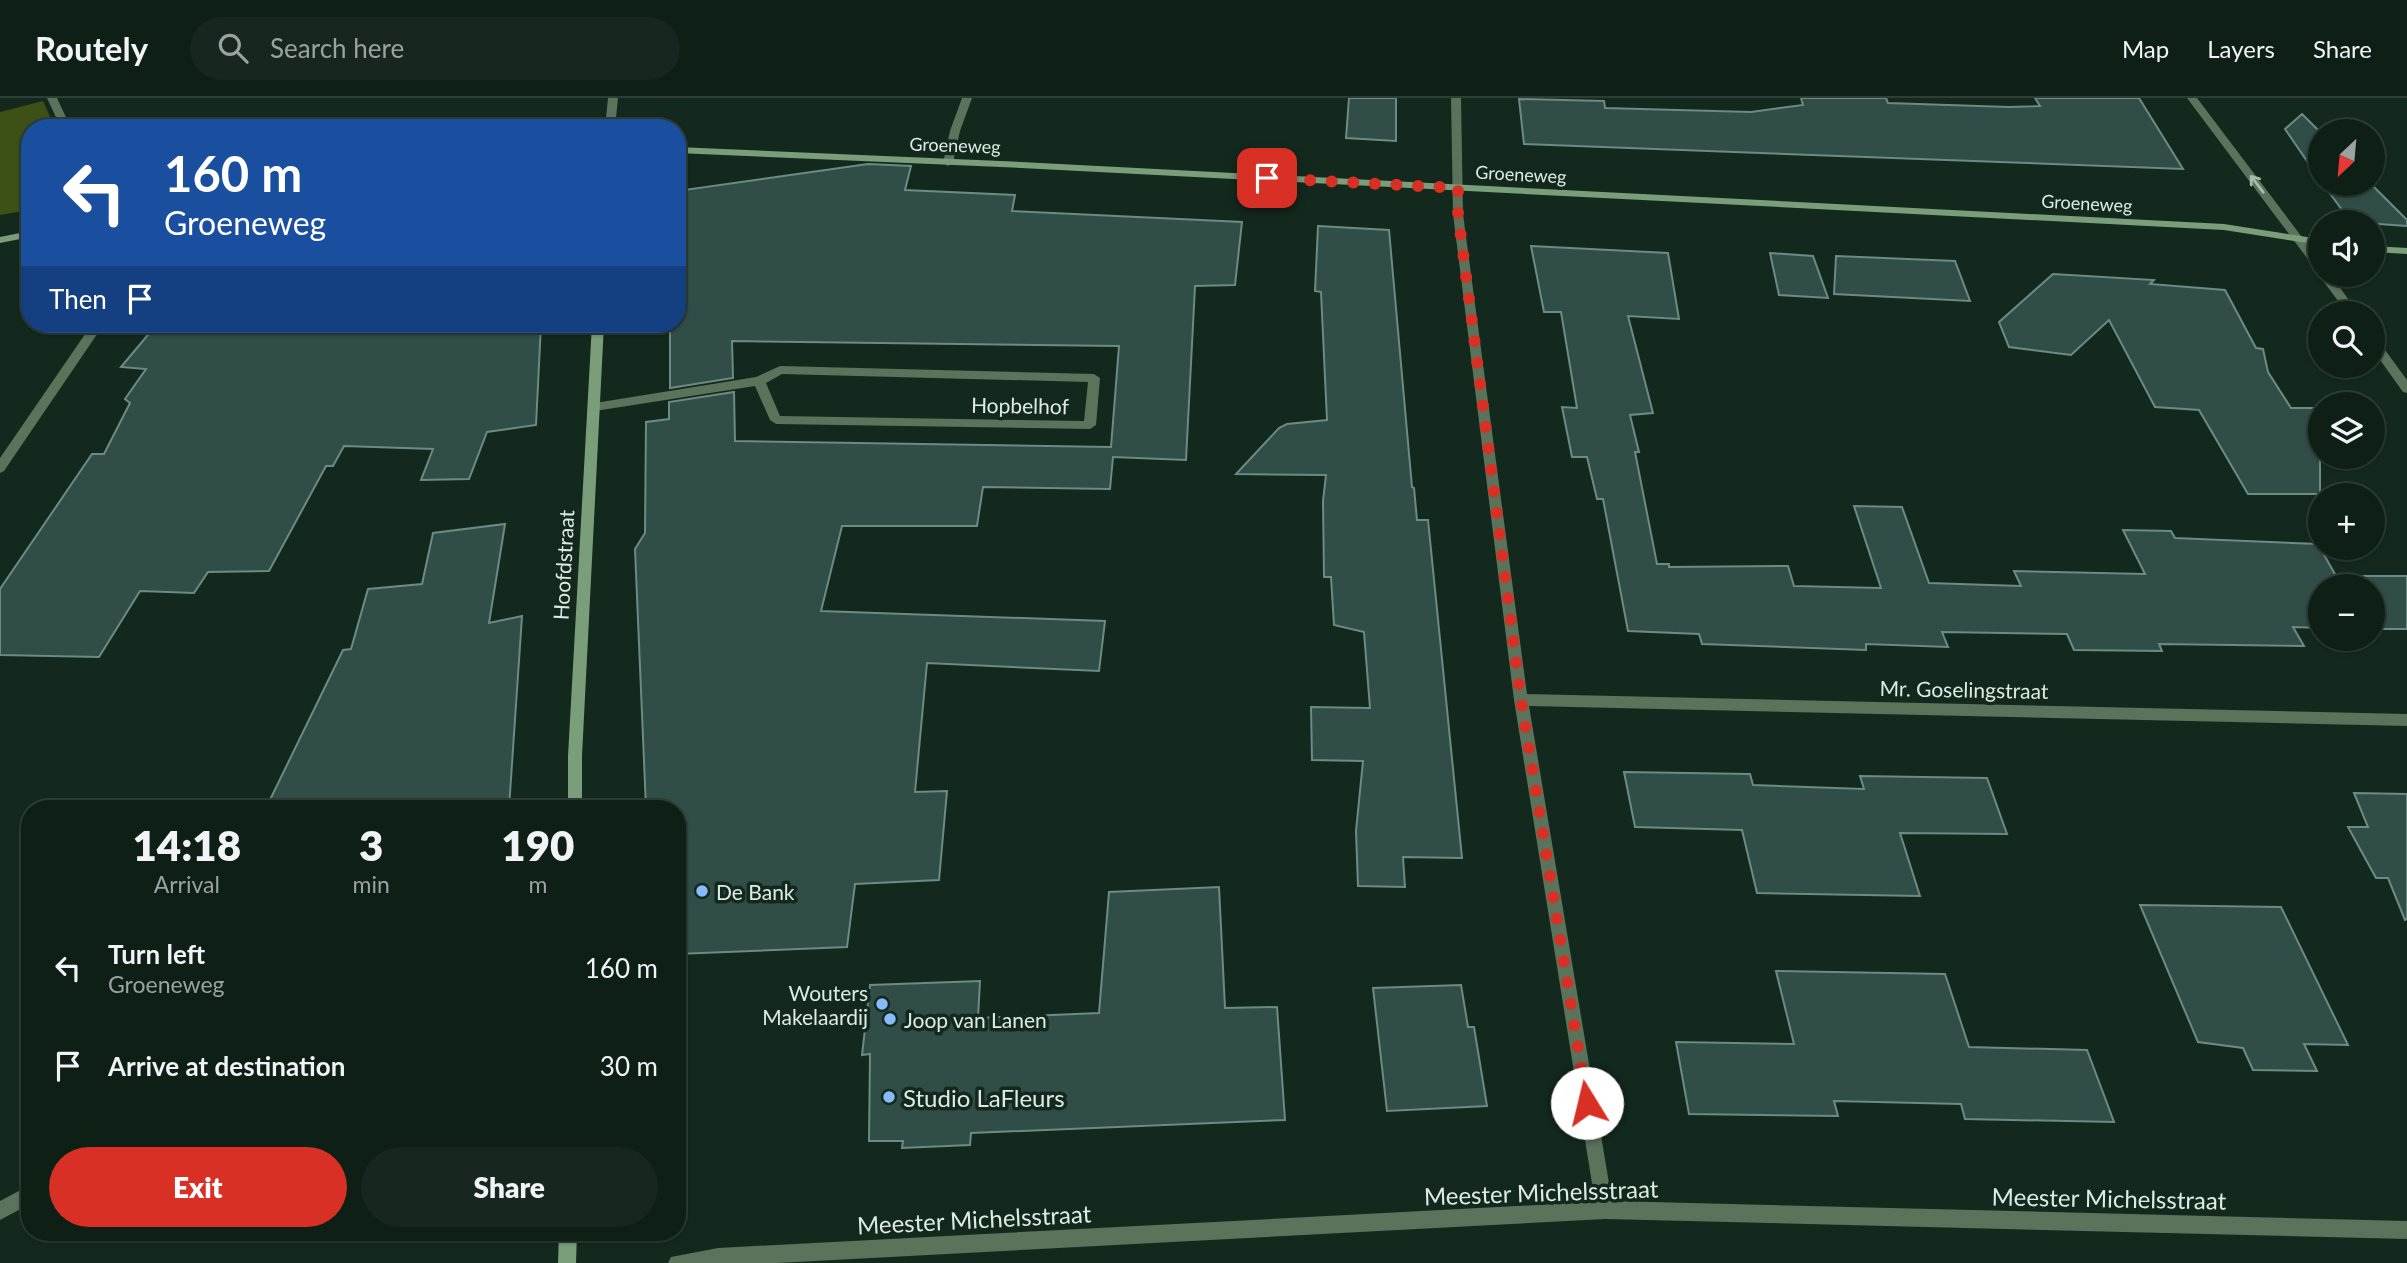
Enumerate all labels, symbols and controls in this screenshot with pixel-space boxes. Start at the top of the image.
search box [190,17,680,80]
text: Routely [35,28,148,68]
icon: search [214,29,252,67]
text: Search here [270,32,404,64]
text: Map [2122,34,2169,63]
text: Layers [2207,34,2275,63]
text: Share [2313,34,2372,63]
north arrow [2308,119,2385,196]
map controls [2308,119,2385,651]
street label: Groeneweg [909,132,1001,158]
text: 160 m [164,144,302,202]
icon: left [49,147,140,238]
pin [1237,148,1297,208]
icon: arrive [1248,159,1286,197]
street label: Groeneweg [1475,161,1567,187]
one-way arrow [2250,174,2265,193]
street label: Groeneweg [2041,190,2133,216]
text: Groeneweg [164,203,326,242]
button: sound [2308,210,2385,287]
icon: arrive [121,280,159,318]
text: Then [49,283,107,315]
button: search [2308,301,2385,378]
street label: Hopbelhof [971,392,1070,418]
button: layers [2308,392,2385,469]
button: + [2308,483,2385,560]
street label: Hoofdstraat [548,509,578,621]
button: − [2308,574,2385,651]
street label: Mr. Goselingstraat [1879,675,2049,703]
text: 14:18 [133,820,241,870]
text: 3 [359,820,383,870]
text: 190 [501,820,574,870]
text: Arrival [154,870,220,898]
text: min [353,870,390,898]
text: m [528,870,547,898]
place label: De Bank [716,879,795,904]
marker: De Bank [694,883,710,899]
text: Turn left [108,938,205,970]
icon: left [49,949,87,987]
text: 160 m [585,952,658,984]
text: Groeneweg [108,970,225,998]
place label: Wouters Makelaardij [762,980,868,1029]
marker: Wouters Makelaardij [874,996,890,1012]
place label: Joop van Lanen [904,1007,1047,1032]
marker: Joop van Lanen [882,1011,898,1027]
icon: arrive [49,1047,87,1085]
text: Arrive at destination [108,1050,345,1082]
text: 30 m [600,1050,658,1082]
position arrow [1550,1066,1624,1140]
place label: Studio LaFleurs [903,1083,1065,1112]
marker: Studio LaFleurs [881,1089,897,1105]
button: Exit [49,1147,347,1227]
button: Share [361,1147,658,1227]
street label: Meester Michelsstraat [1423,1173,1659,1211]
street label: Meester Michelsstraat [1991,1181,2227,1215]
street label: Meester Michelsstraat [856,1198,1092,1240]

